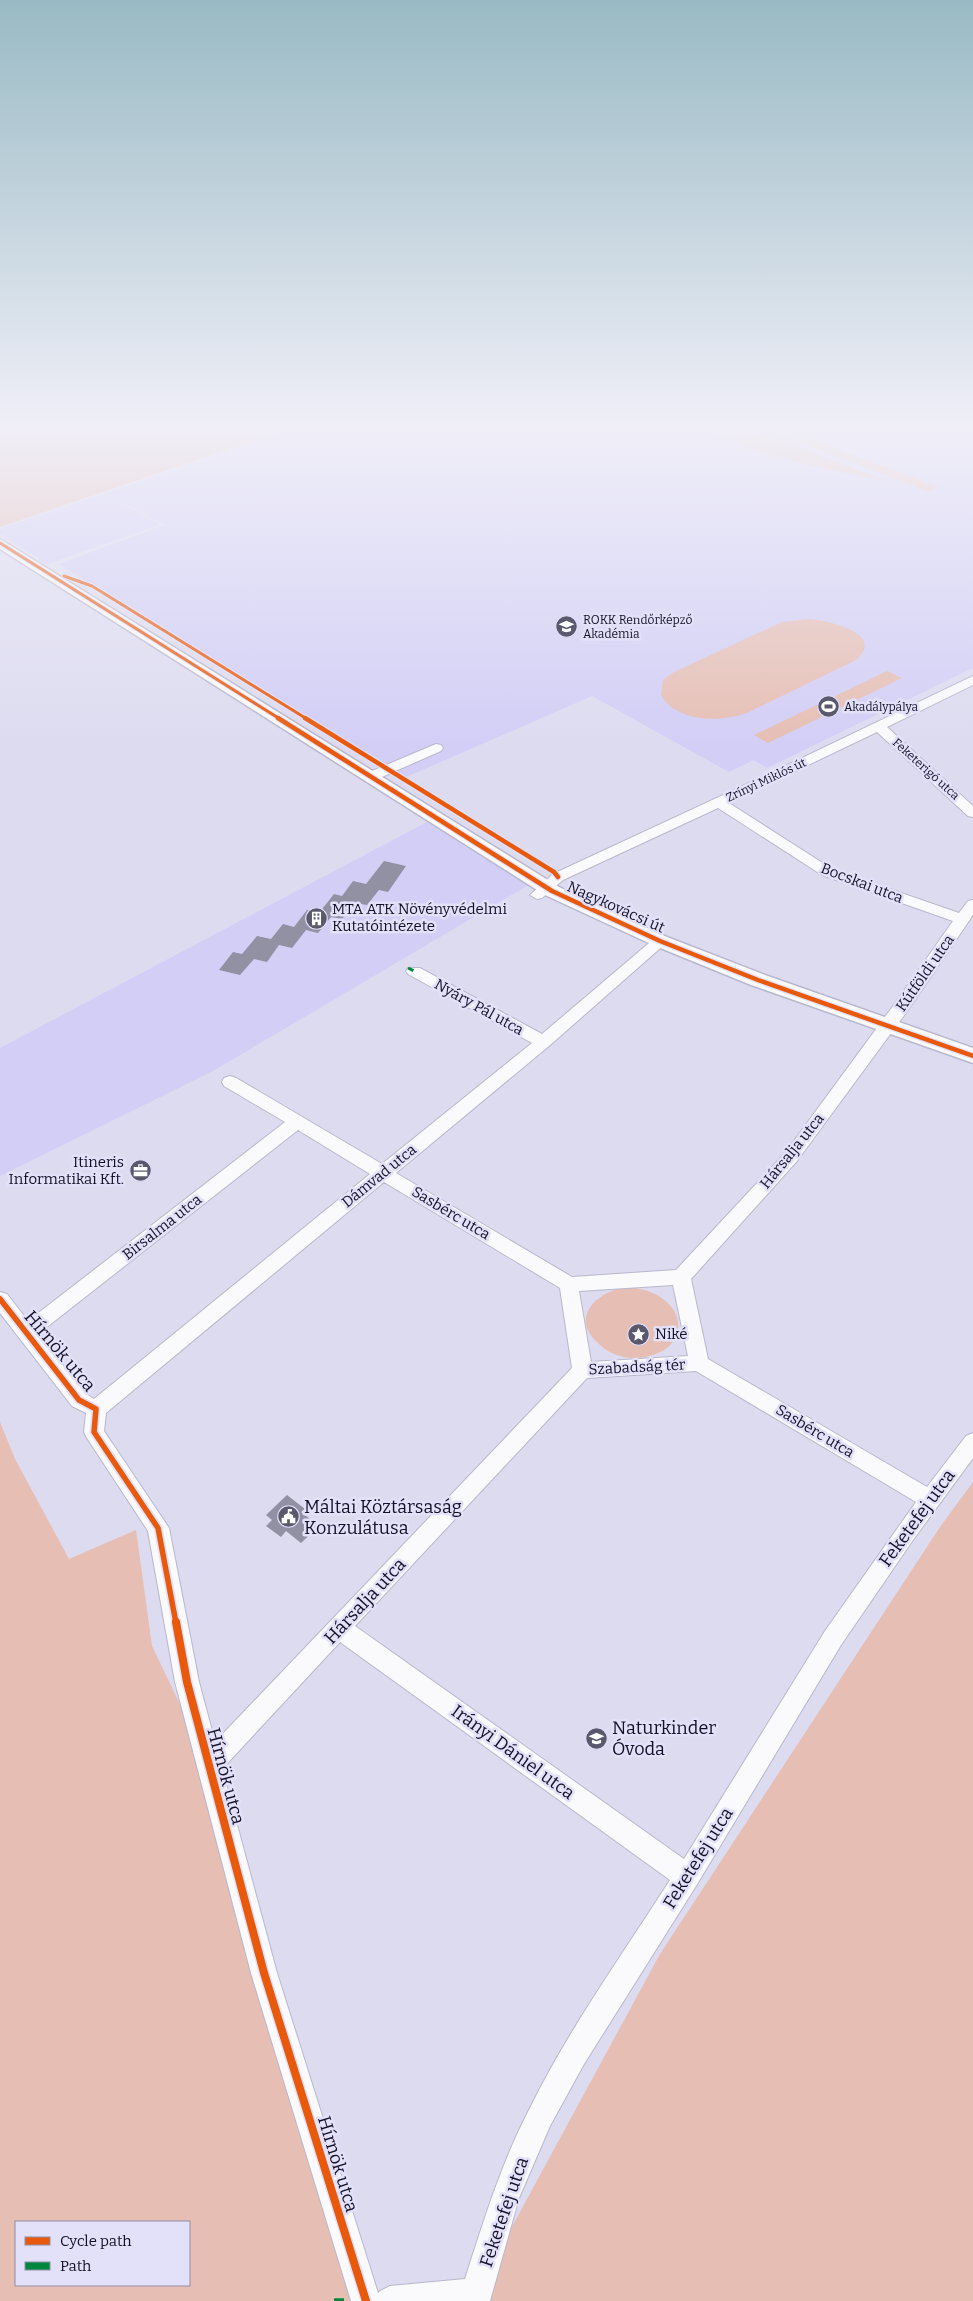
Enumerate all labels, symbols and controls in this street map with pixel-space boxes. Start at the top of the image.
place label: ROKK Rendőrképző Akadémia [583,613,692,641]
school or university icon: ROKK Rendőrképző Akadémia [555,615,579,639]
sports icon: Akadálypálya [816,695,840,719]
place label: Akadálypálya [844,700,919,714]
street label: Feketerigó utca [890,735,963,803]
street label: Zrínyi Miklós út [724,755,809,805]
street label: Bocskai utca [818,859,906,907]
street label: Nagykovácsi út [564,877,668,937]
place label: MTA ATK Növényvédelmi Kutatóintézete [332,900,507,935]
building icon: MTA ATK Növényvédelmi Kutatóintézete [304,906,328,930]
street label: Kútföldi utca [892,931,958,1015]
street label: Nyáry Pál utca [431,975,527,1039]
street label: Hársalja utca [756,1110,828,1192]
street label: Dámvad utca [338,1141,420,1211]
place label: Itineris Informatikai Kft. [9,1153,124,1188]
office icon: Itineris Informatikai Kft. [128,1159,152,1183]
street label: Sasbérc utca [409,1183,493,1243]
street label: Birsalma utca [119,1190,205,1264]
street label: Hírnök utca [20,1306,100,1396]
place icon: Niké [627,1322,651,1346]
place label: Niké [655,1325,688,1343]
street label: Szabadság tér [588,1355,686,1379]
street label: Sasbérc utca [773,1401,857,1461]
street label: Feketefej utca [874,1465,960,1571]
place label: Máltai Köztársaság Konzulátusa [304,1496,462,1539]
public building icon: Máltai Köztársaság Konzulátusa [276,1505,300,1529]
street label: Hársalja utca [320,1553,411,1649]
street label: Irányi Dániel utca [447,1700,579,1804]
place label: Naturkinder Óvoda [612,1717,716,1760]
street label: Hírnök utca [203,1725,249,1827]
school or university icon: Naturkinder Óvoda [584,1726,608,1750]
street label: Feketefej utca [658,1803,738,1913]
street label: Hírnök utca [313,2113,363,2215]
street label: Feketefej utca [475,2154,533,2270]
legend [15,2221,190,2286]
text: Cycle path [60,2232,132,2250]
text: Path [60,2257,92,2275]

